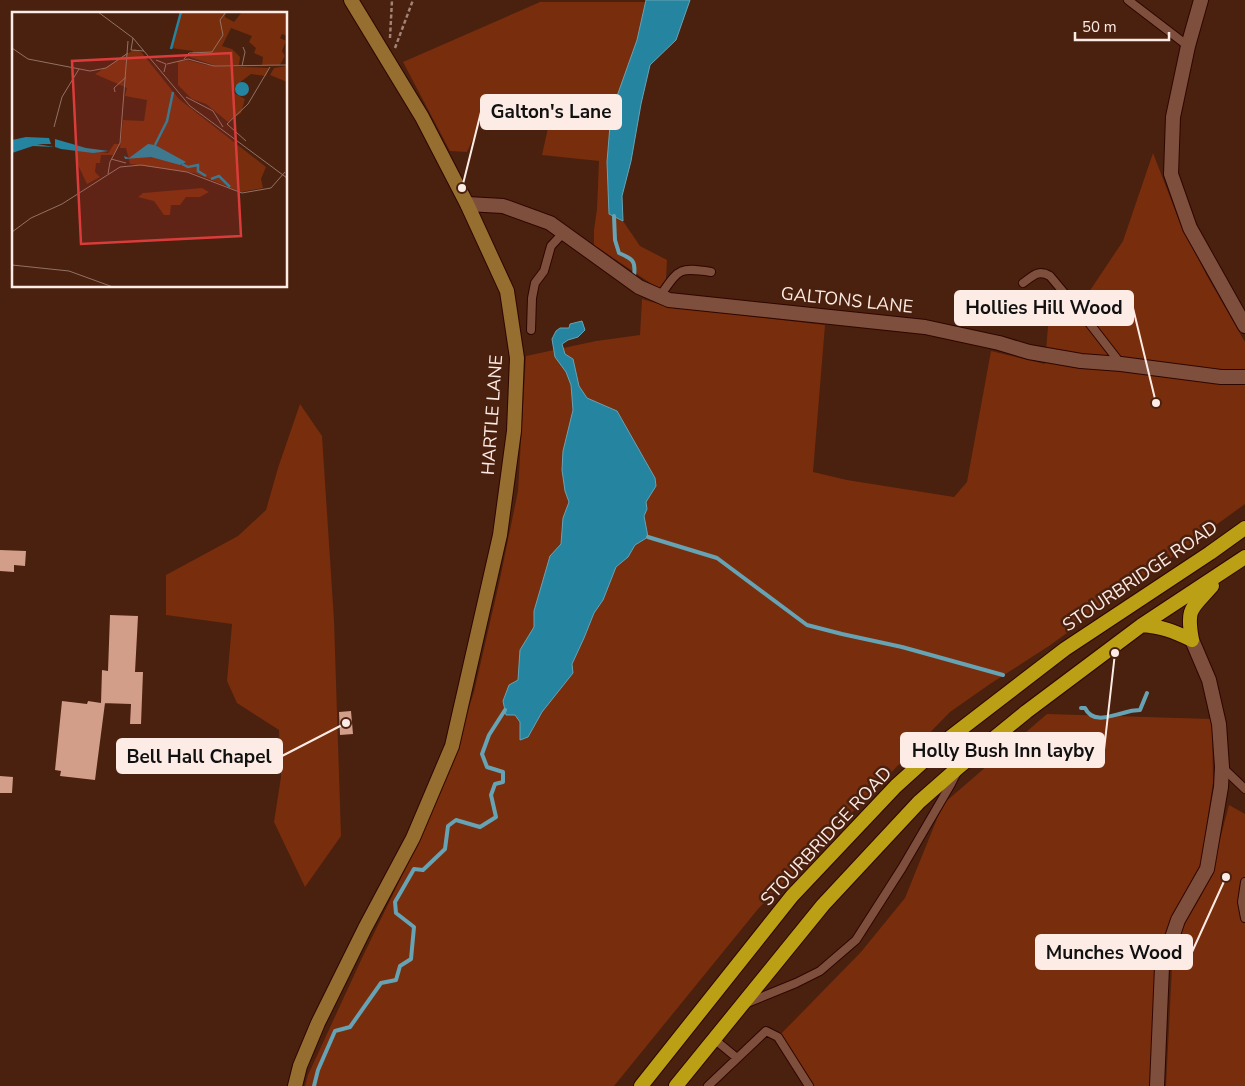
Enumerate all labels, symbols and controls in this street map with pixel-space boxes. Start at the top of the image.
scale bar [1075,10,1169,42]
inset map [12,12,288,288]
text: 50 m [1082,17,1117,37]
callout: Galton's Lane [481,95,621,129]
text: Galton's Lane [491,99,611,125]
street label: GALTONS LANE [780,281,914,319]
callout: Hollies Hill Wood [955,291,1133,325]
text: Hollies Hill Wood [965,295,1123,321]
street label: HARTLE LANE [476,354,508,476]
street label: STOURBRIDGE ROAD [1058,515,1222,637]
callout: Holly Bush Inn layby [901,733,1104,767]
text: Holly Bush Inn layby [912,738,1095,764]
callout: Bell Hall Chapel [117,739,282,773]
text: Bell Hall Chapel [126,744,272,770]
street label: STOURBRIDGE ROAD [755,761,897,911]
callout: Munches Wood [1036,935,1192,969]
text: Munches Wood [1046,940,1182,966]

